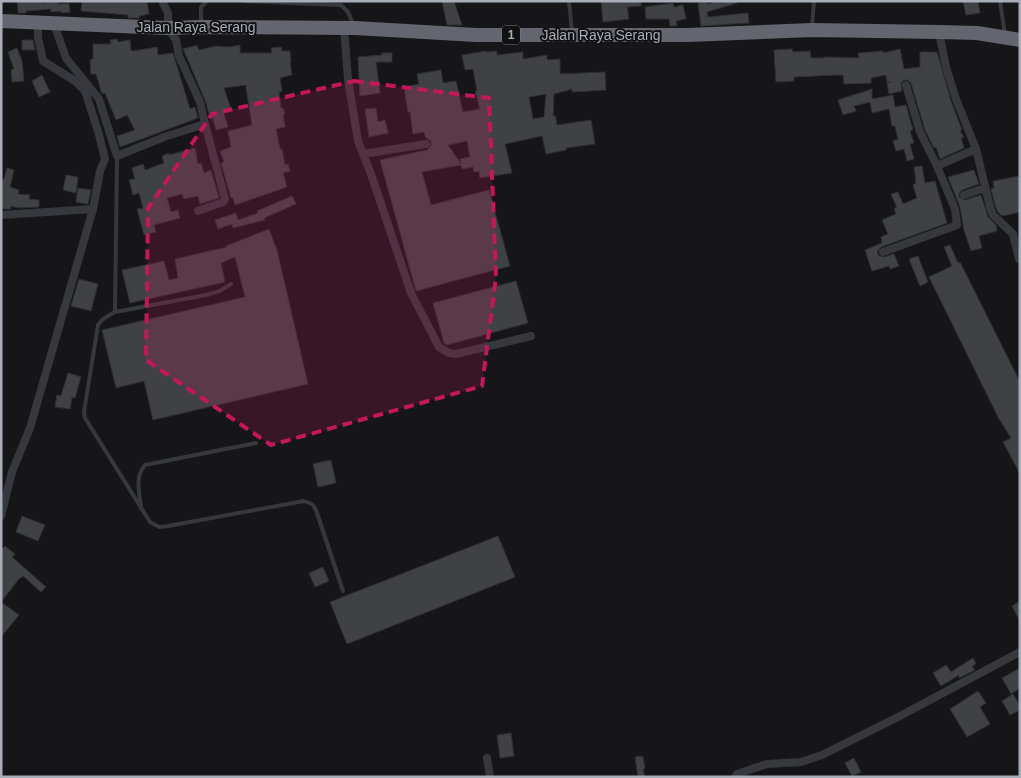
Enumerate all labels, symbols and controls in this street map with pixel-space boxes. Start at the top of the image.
street label: Jalan Raya Serang [136,19,256,35]
road number: 1 [502,26,520,44]
street label: Jalan Raya Serang [541,27,661,43]

